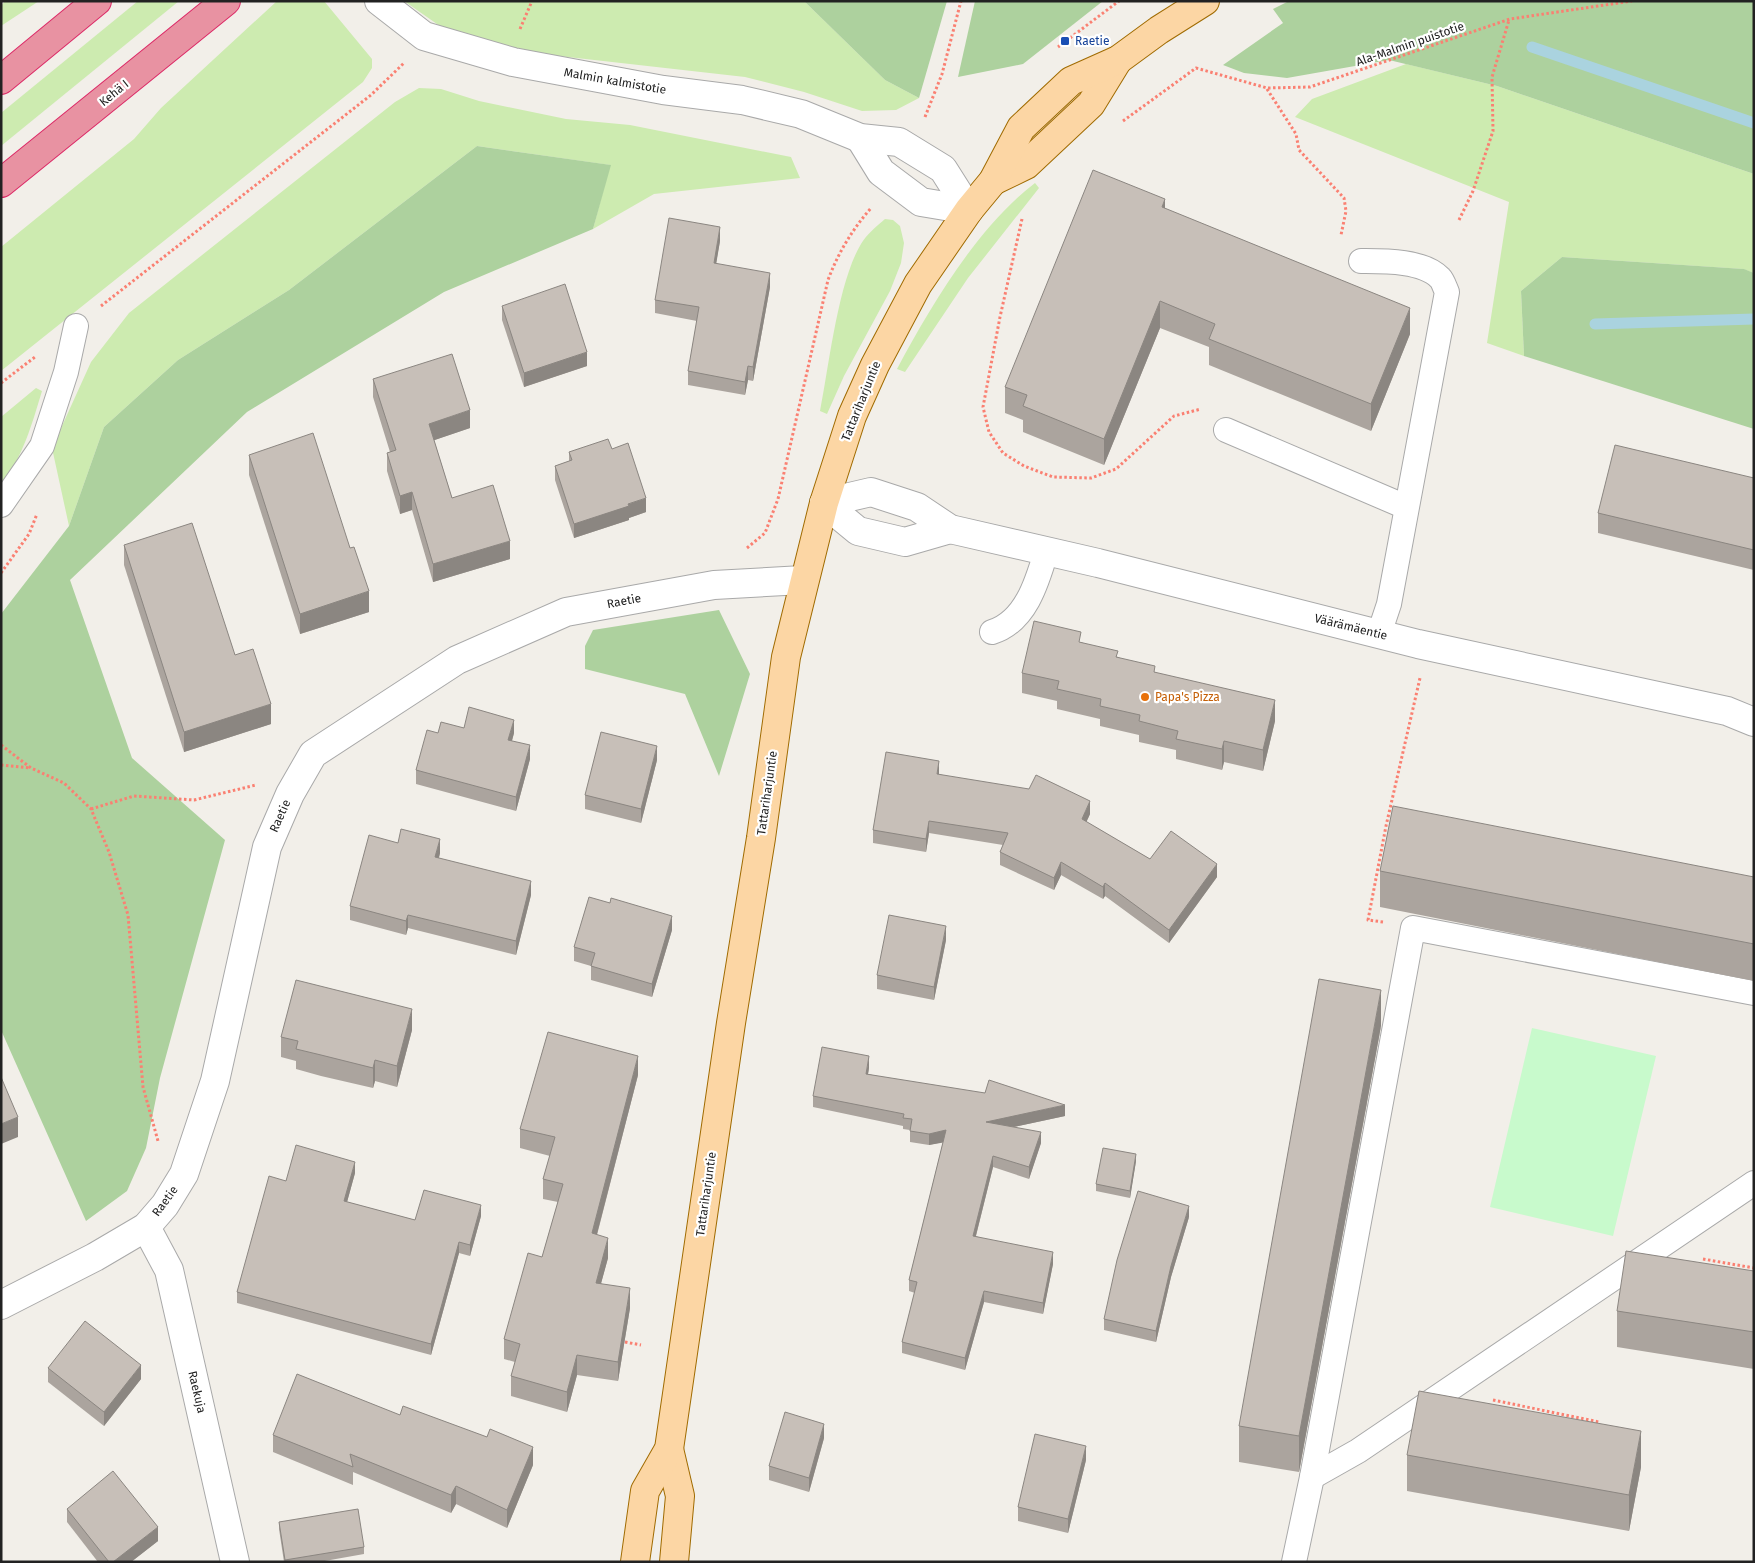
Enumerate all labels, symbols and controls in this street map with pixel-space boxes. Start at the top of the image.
street label: Ala-Malmin puistotie [1354,19,1466,69]
place label: Raetie [1075,34,1109,48]
marker: Raetie [1059,35,1071,47]
street label: Malmin kalmistotie [563,65,667,97]
street label: Kehä I [96,77,132,109]
street label: Tattariharjuntie [839,359,883,443]
street label: Raetie [606,591,642,611]
street label: Väärämäentie [1313,611,1389,643]
place label: Papa's Pizza [1155,690,1220,704]
marker: Papa's Pizza [1139,691,1151,703]
street label: Tattariharjuntie [754,750,780,836]
street label: Raetie [267,797,293,835]
street label: Tattariharjuntie [693,1151,719,1237]
street label: Raetie [149,1183,181,1219]
street label: Raekuja [185,1369,209,1415]

